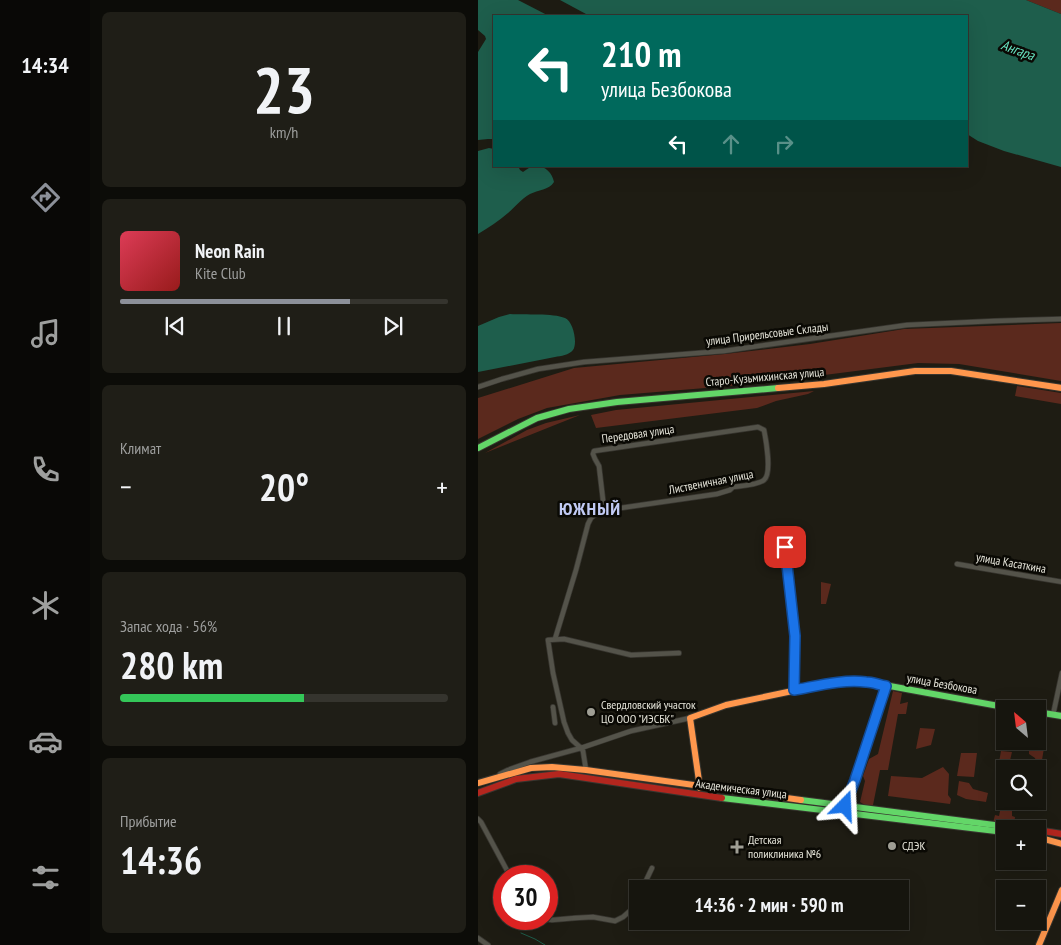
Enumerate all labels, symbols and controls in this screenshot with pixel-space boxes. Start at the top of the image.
text: 210 m [601,31,682,77]
icon: left [518,35,583,100]
water label: Ангара [999,36,1038,65]
text: 23 [253,47,315,131]
text: 14:34 [21,51,69,79]
text: улица Безбокова [601,75,732,103]
text: km/h [270,122,298,142]
icon: left [664,130,692,158]
icon: ahead [717,130,745,158]
icon: right [770,130,798,158]
icon: directions [28,180,63,215]
text: Neon Rain [195,239,264,263]
text: Kite Club [195,263,246,283]
icon: previous [161,312,189,340]
icon: pause [270,312,298,340]
icon: next [379,312,407,340]
icon: music [28,316,63,351]
street label: улица Прирельсовые Склады [705,319,829,348]
street label: Старо-Кузьмихинская улица [705,364,825,389]
street label: Передовая улица [601,421,675,446]
text: Климат [120,438,161,458]
icon: phone [28,452,63,487]
text: 20° [259,462,309,511]
street label: Лиственичная улица [666,466,755,497]
text: − [120,468,132,505]
text: + [436,468,448,505]
district label: ЮЖНЫЙ [559,497,621,520]
pin [764,526,806,568]
icon: arrive [771,533,799,561]
street label: улица Касаткина [975,549,1047,576]
icon: climate [28,588,63,623]
text: Запас хода · 56% [120,616,217,636]
text: 280 km [120,640,223,689]
street label: улица Безбокова [906,670,979,697]
place label: Свердловский участок ЦО ООО "ИЭСБК" [601,697,696,726]
north arrow [996,700,1046,750]
map controls [996,700,1046,930]
marker: Свердловский участок ЦО ООО "ИЭСБК" [585,706,597,718]
icon: car [28,724,63,759]
button: search [996,760,1046,810]
street label: Академическая улица [695,775,788,802]
position arrow [818,779,870,831]
text: Прибытие [120,811,177,831]
button: + [996,820,1046,870]
place label: Детская поликлиника №6 [748,832,821,861]
text: 14:36 [120,835,202,884]
place label: СДЭК [902,838,925,853]
marker: Детская поликлиника №6 [730,840,744,854]
marker: СДЭК [886,840,898,852]
icon: filters [28,860,63,895]
speed limit sign: 30 [493,865,558,930]
button: − [996,880,1046,930]
text: 14:36 · 2 мин · 590 m [695,893,843,917]

